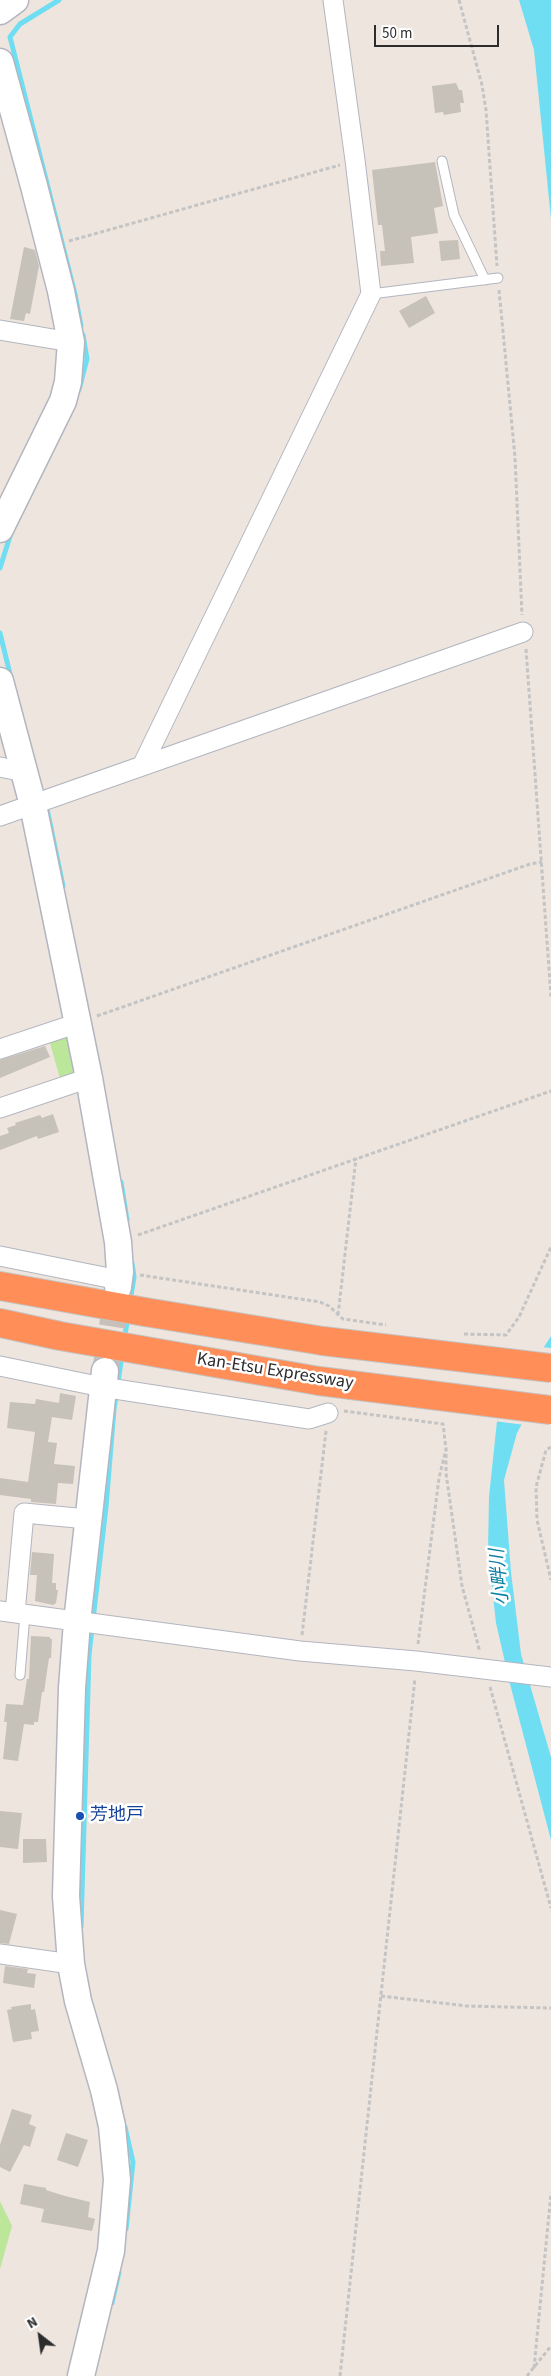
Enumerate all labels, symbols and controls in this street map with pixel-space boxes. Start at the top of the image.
scale bar [376,15,501,47]
text: 50 m [382,23,412,44]
street label: Kan-Etsu Expressway [195,1349,355,1395]
water label: 小畔川 [487,1548,515,1606]
place label: 芳地戸 [90,1805,144,1827]
marker: 芳地戸 [74,1810,86,1822]
north arrow [15,2311,65,2361]
text: N [23,2312,42,2334]

